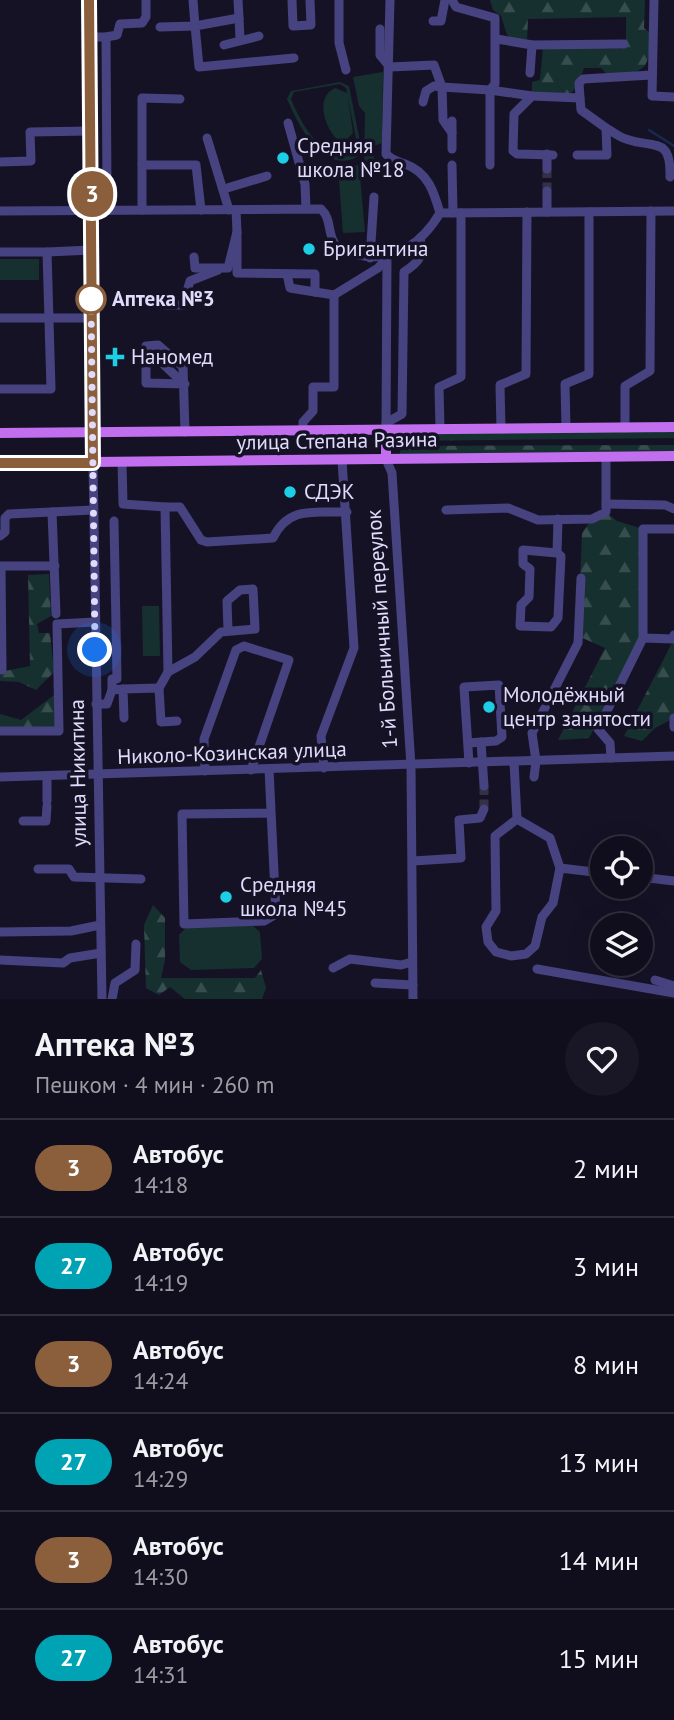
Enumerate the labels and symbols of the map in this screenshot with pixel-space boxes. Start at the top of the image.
place label: Средняя школа №18 [297,132,404,183]
marker: Средняя школа №18 [275,150,291,166]
line badge: 3 [69,171,115,217]
place label: Бригантина [323,235,428,262]
marker: Бригантина [301,241,317,257]
marker: Аптека №3 [76,284,106,314]
place label: Аптека №3 [112,285,215,312]
place label: Наномед [131,343,213,370]
marker: Наномед [105,347,125,367]
street label: улица Степана Разина [236,425,438,456]
place label: СДЭК [304,478,355,505]
marker: СДЭК [282,484,298,500]
street label: 1-й Больничный переулок [360,509,403,749]
your location [77,632,112,667]
place label: Молодёжный центр занятости [503,681,651,732]
street label: улица Никитина [63,699,92,847]
marker: Молодёжный центр занятости [481,699,497,715]
street label: Николо-Козинская улица [117,735,347,770]
place label: Средняя школа №45 [240,871,347,922]
marker: Средняя школа №45 [218,889,234,905]

